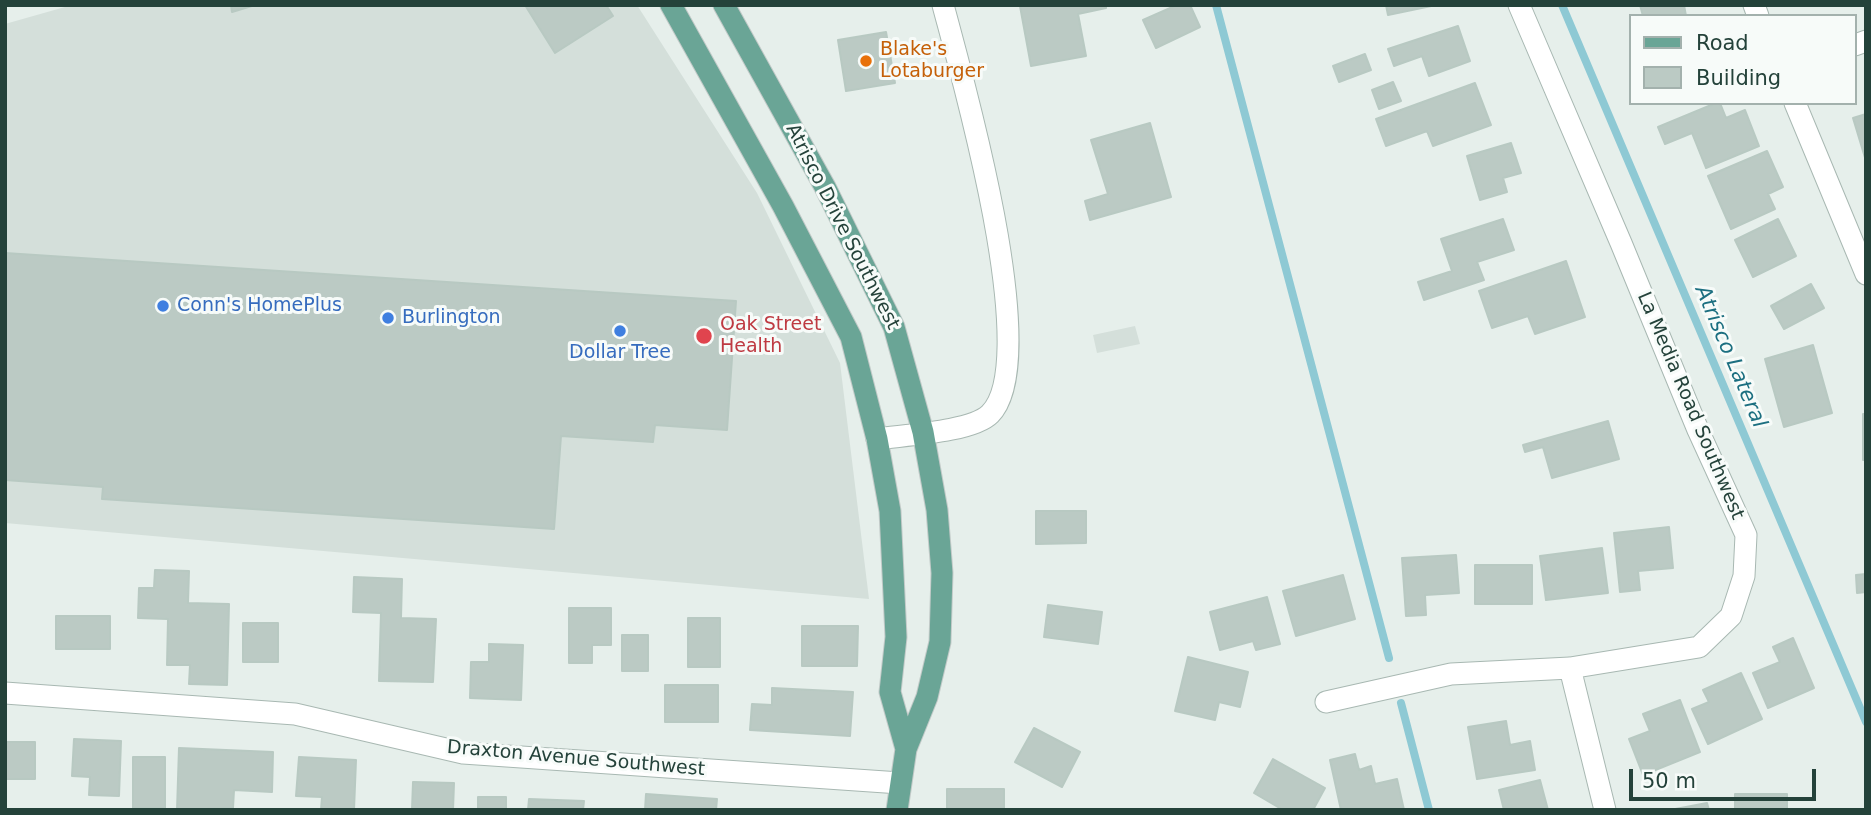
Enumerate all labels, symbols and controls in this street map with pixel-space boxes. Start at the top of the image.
legend [1630,14,1857,105]
text: Road [1696,31,1749,55]
place label: Blake's Lotaburger [880,39,984,83]
marker: Blake's Lotaburger [858,53,874,69]
text: Building [1696,66,1781,90]
street label: Atrisco Drive Southwest [780,120,904,334]
water label: Atrisco Lateral [1689,282,1771,432]
street label: La Media Road Southwest [1632,289,1748,523]
place label: Conn's HomePlus [177,295,342,317]
marker: Conn's HomePlus [155,298,171,314]
place label: Burlington [402,307,501,329]
marker: Burlington [380,310,396,326]
place label: Oak Street Health [720,314,821,358]
marker: Dollar Tree [612,323,628,339]
marker: Oak Street Health [694,326,714,346]
place label: Dollar Tree [569,342,671,364]
street label: Draxton Avenue Southwest [446,736,706,782]
scale bar [1633,756,1820,800]
text: 50 m [1642,769,1696,793]

